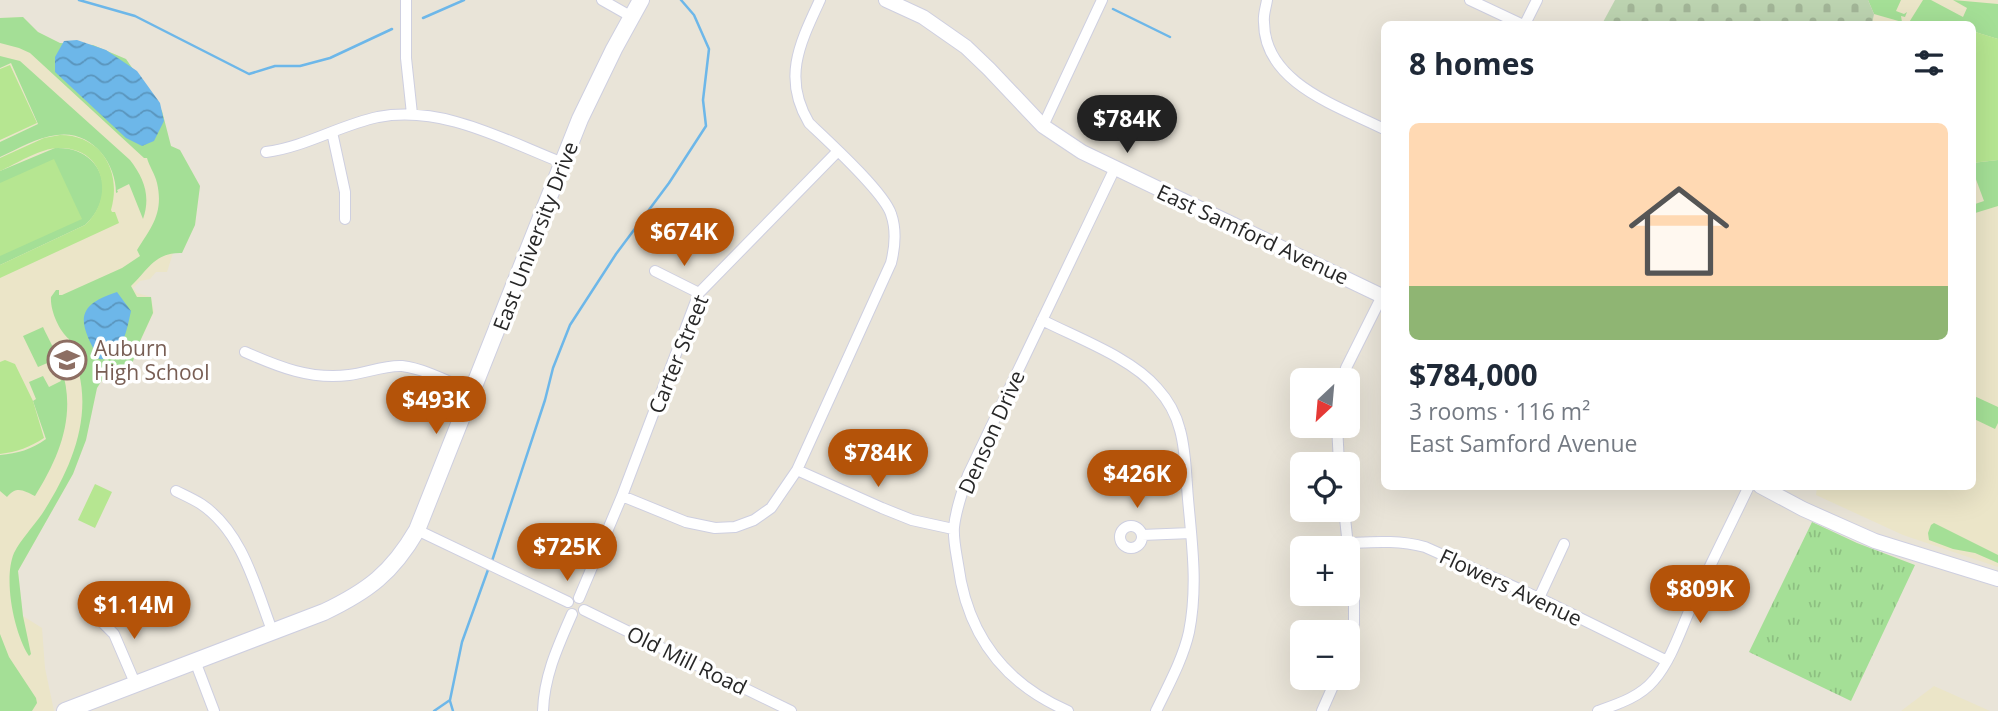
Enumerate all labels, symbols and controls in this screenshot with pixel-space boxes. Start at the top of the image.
text: 8 homes [1409,43,1534,84]
icon: filters [1910,44,1948,82]
pin: $784K [1078,96,1176,155]
text: $784K [1093,102,1161,134]
street label: East University Drive [486,137,584,335]
icon: home [1616,168,1742,294]
street label: East Samford Avenue [1153,177,1353,291]
pin: $674K [635,208,733,268]
text: $674K [650,215,718,247]
street label: Carter Street [642,291,714,417]
place label: Auburn High School [94,334,210,386]
school or university icon: Auburn High School [46,339,88,381]
text: $784,000 [1409,354,1538,395]
street label: Denson Drive [951,366,1031,498]
north arrow [1290,368,1360,438]
map controls [1290,368,1360,690]
pin: $493K [387,376,485,436]
text: $493K [402,383,470,415]
text: 3 rooms · 116 m² [1409,395,1590,427]
text: East Samford Avenue [1409,427,1637,459]
pin: $784K [829,430,927,489]
text: $784K [844,436,912,468]
pin: $426K [1088,450,1186,510]
button: locate [1290,452,1360,522]
text: $426K [1103,457,1171,489]
pin: $725K [518,524,616,583]
text: $725K [533,530,601,562]
button: + [1290,536,1360,606]
street label: Flowers Avenue [1435,542,1587,632]
pin: $809K [1651,566,1749,625]
text: $809K [1666,572,1734,604]
pin: $1.14M [77,582,191,641]
text: $1.14M [94,588,174,620]
street label: Old Mill Road [622,619,752,701]
button: − [1290,620,1360,690]

